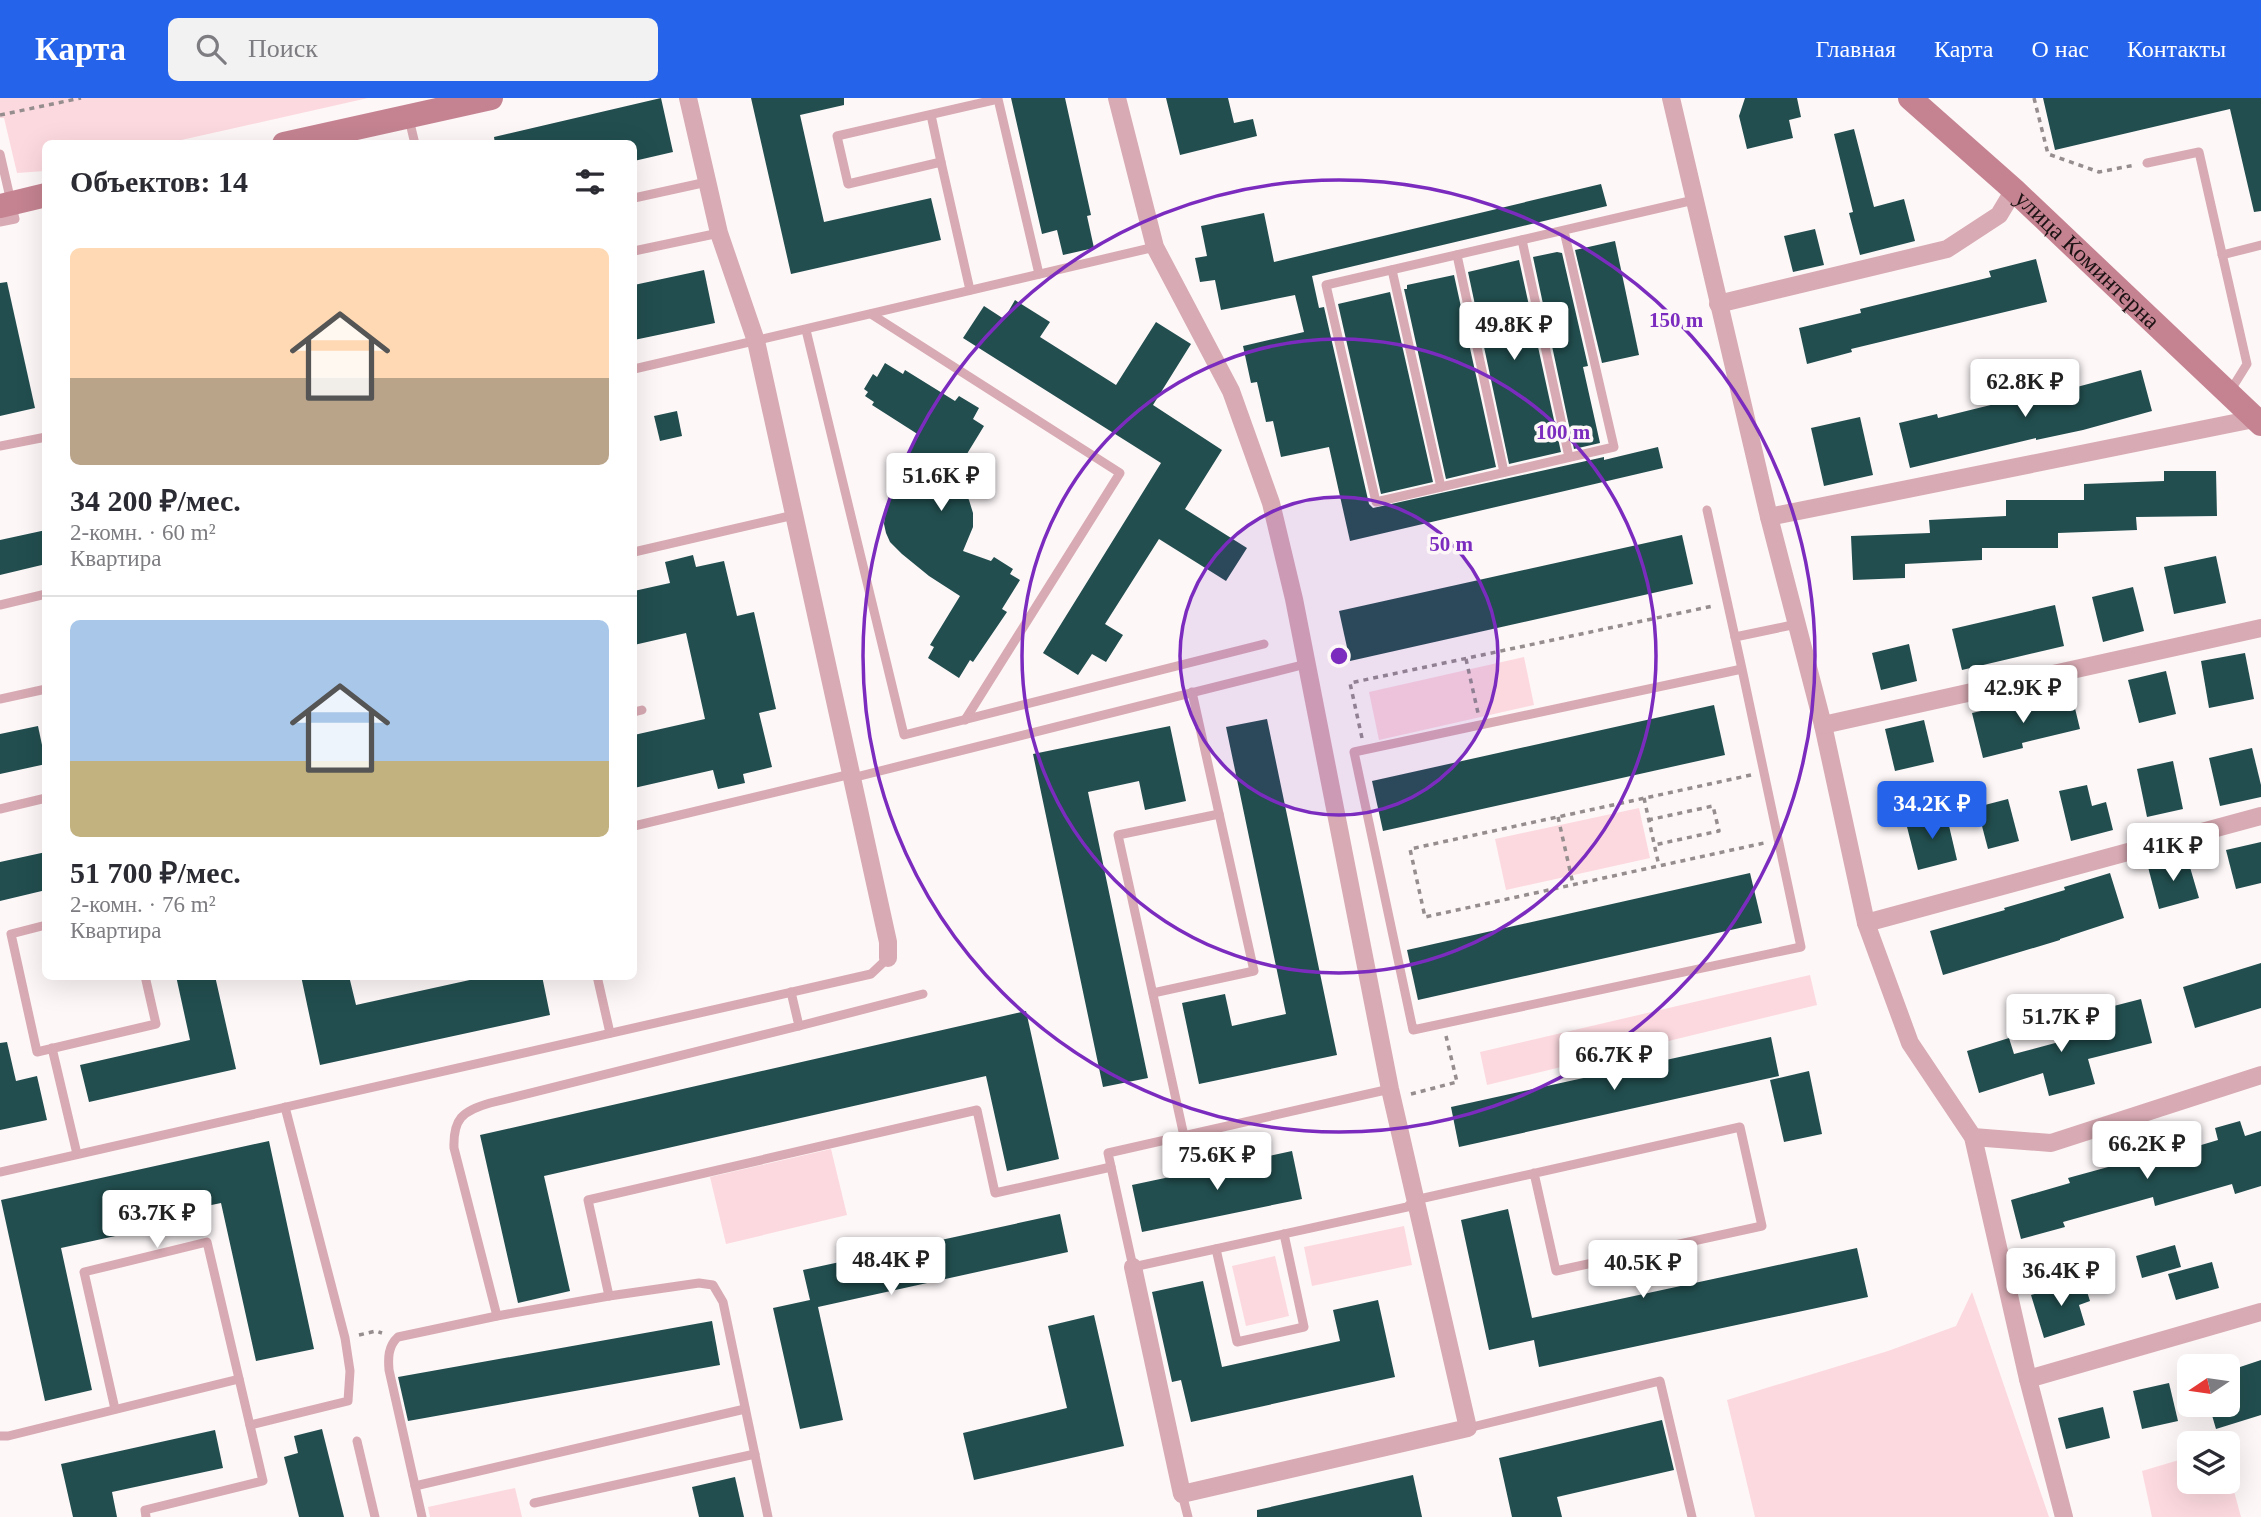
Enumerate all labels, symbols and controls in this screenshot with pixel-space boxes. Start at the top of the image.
search box [168,18,658,81]
icon: search [192,30,230,68]
text: Карта [35,31,126,67]
text: Поиск [248,34,318,63]
text: Главная [1815,36,1896,62]
text: Карта [1934,36,1993,62]
text: О нас [2031,36,2089,62]
text: Контакты [2127,36,2226,62]
icon: filters [571,163,609,201]
text: Объектов: 14 [70,165,248,198]
street label: улица Коминтерна [2010,185,2165,334]
icon: home [277,293,403,419]
pin: 49.8K ₽ [1449,302,1579,362]
text: 150 m [1649,308,1704,332]
text: 49.8K ₽ [1475,312,1553,337]
pin: 62.8K ₽ [1960,360,2090,419]
text: 62.8K ₽ [1986,369,2064,394]
text: 100 m [1536,420,1591,444]
pin: 51.6K ₽ [876,454,1006,513]
text: 51.6K ₽ [902,463,980,488]
text: 34 200 ₽/мес. [70,484,241,517]
text: 2-комн. · 60 m² [70,520,216,545]
text: 50 m [1429,532,1473,556]
text: Квартира [70,546,161,571]
centre of rings [1327,644,1351,668]
icon: home [277,665,403,791]
pin: 42.9K ₽ [1958,666,2088,725]
text: 42.9K ₽ [1984,675,2062,700]
pin: 34.2K ₽ [1867,782,1997,841]
text: 34.2K ₽ [1893,791,1971,816]
pin: 41K ₽ [2124,824,2222,883]
text: 41K ₽ [2143,833,2203,858]
text: 51 700 ₽/мес. [70,856,241,889]
text: 2-комн. · 76 m² [70,892,216,917]
text: Квартира [70,918,161,943]
pin: 51.7K ₽ [1996,995,2126,1054]
text: 51.7K ₽ [2022,1004,2100,1029]
pin: 66.7K ₽ [1549,1032,1679,1092]
text: 66.7K ₽ [1575,1042,1653,1067]
pin: 66.2K ₽ [2082,1122,2212,1181]
text: 66.2K ₽ [2108,1131,2186,1156]
pin: 75.6K ₽ [1152,1132,1282,1192]
text: 75.6K ₽ [1178,1142,1256,1167]
pin: 63.7K ₽ [92,1190,222,1250]
text: 63.7K ₽ [118,1200,196,1225]
pin: 48.4K ₽ [826,1238,956,1297]
pin: 40.5K ₽ [1578,1240,1708,1300]
text: 48.4K ₽ [852,1247,930,1272]
pin: 36.4K ₽ [1996,1248,2126,1308]
text: 40.5K ₽ [1604,1250,1682,1275]
text: 36.4K ₽ [2022,1258,2100,1283]
north arrow [2177,1354,2240,1418]
map controls [2177,1354,2240,1494]
button: layers [2177,1431,2240,1494]

